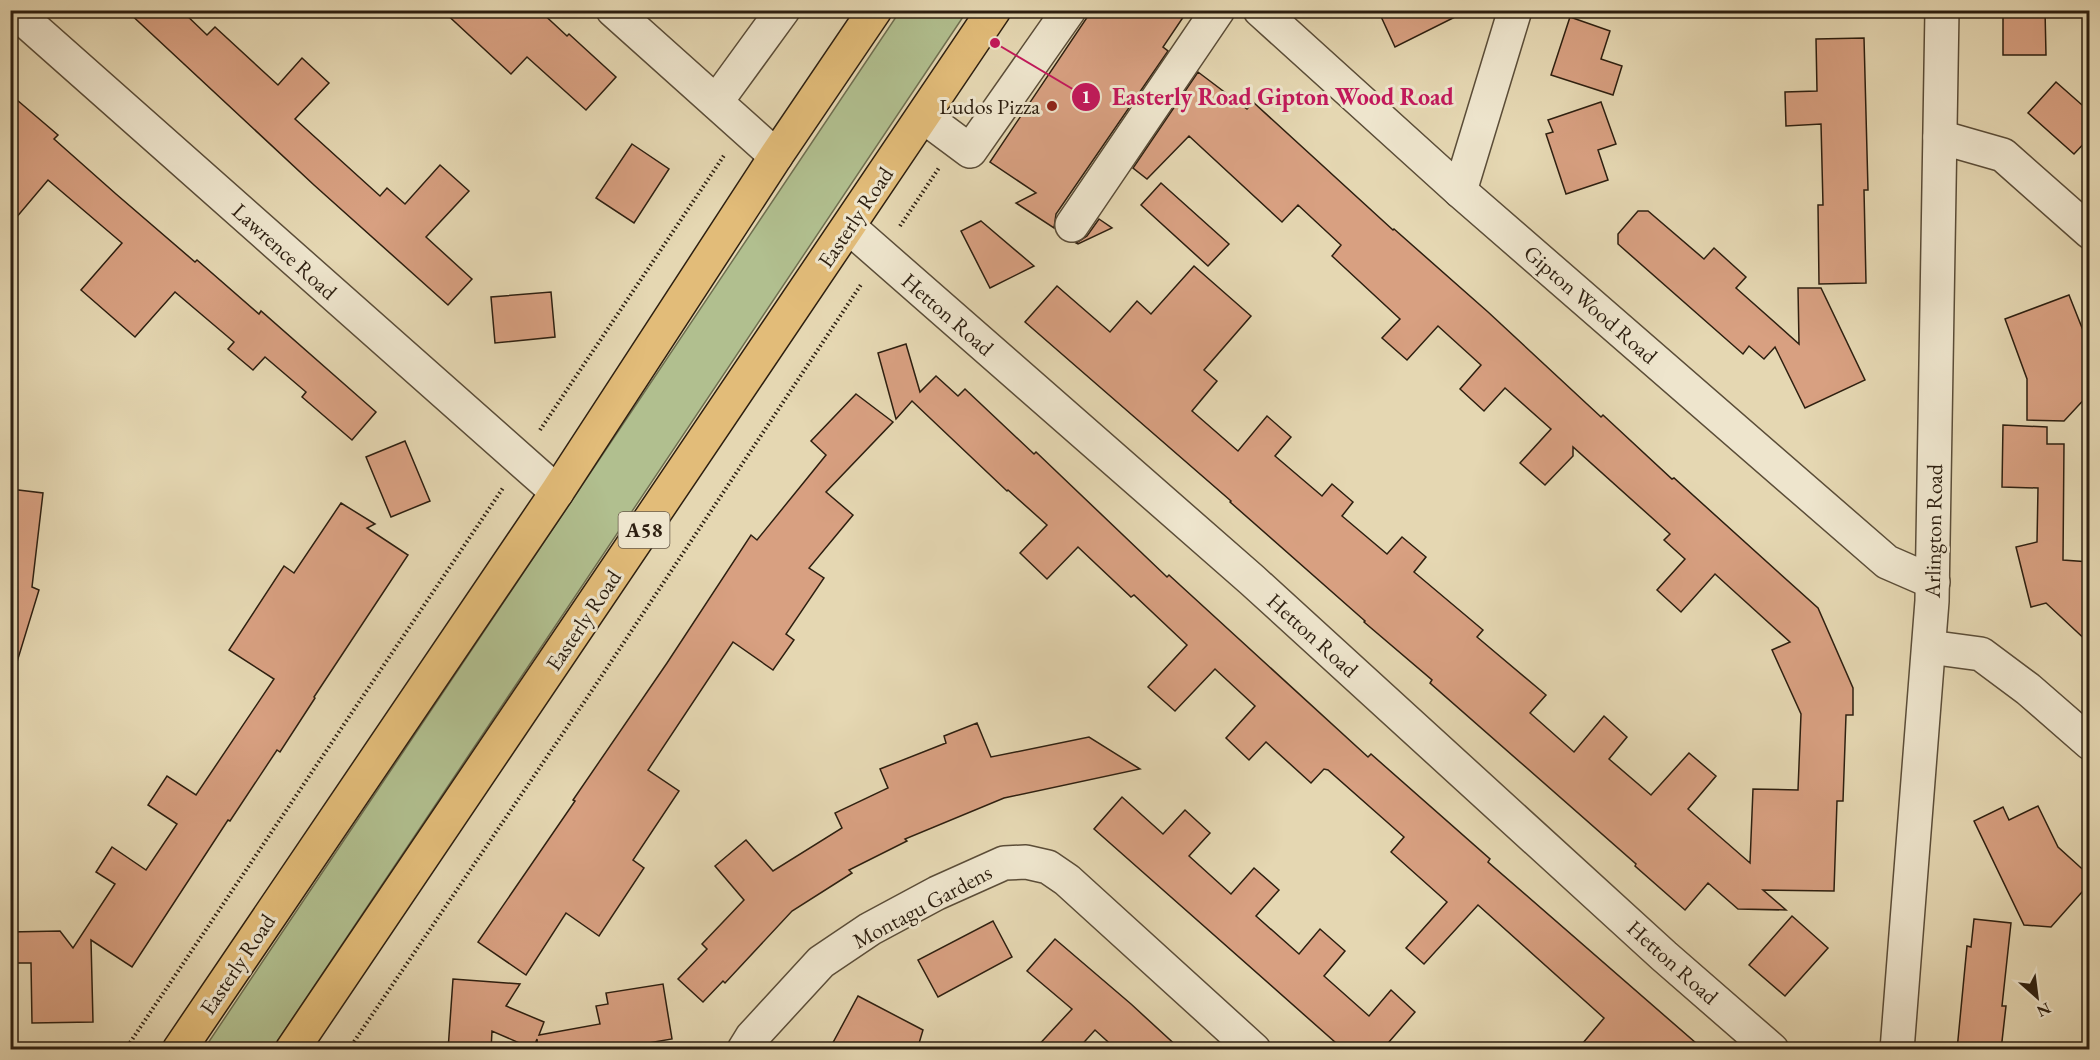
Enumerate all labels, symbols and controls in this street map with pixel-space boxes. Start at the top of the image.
callout: Easterly Road Gipton Wood Road [1071,76,1466,118]
text: Easterly Road Gipton Wood Road [1112,81,1455,113]
text: 1 [1081,85,1091,108]
place label: Ludos Pizza [939,92,1040,121]
marker: Ludos Pizza [1045,99,1059,113]
street label: Easterly Road [811,160,900,273]
street label: Lawrence Road [226,197,344,307]
street label: Gipton Wood Road [1518,238,1664,371]
street label: Hetton Road [895,266,1001,363]
street label: Arlington Road [1918,463,1949,599]
road number: A58 [618,512,670,548]
street label: Easterly Road [539,563,628,676]
street label: Hetton Road [1261,587,1365,685]
street label: Montagu Gardens [848,858,997,955]
street label: Easterly Road [193,907,282,1020]
street label: Hetton Road [1621,914,1725,1012]
north arrow [2007,967,2067,1027]
text: N [2033,997,2054,1022]

